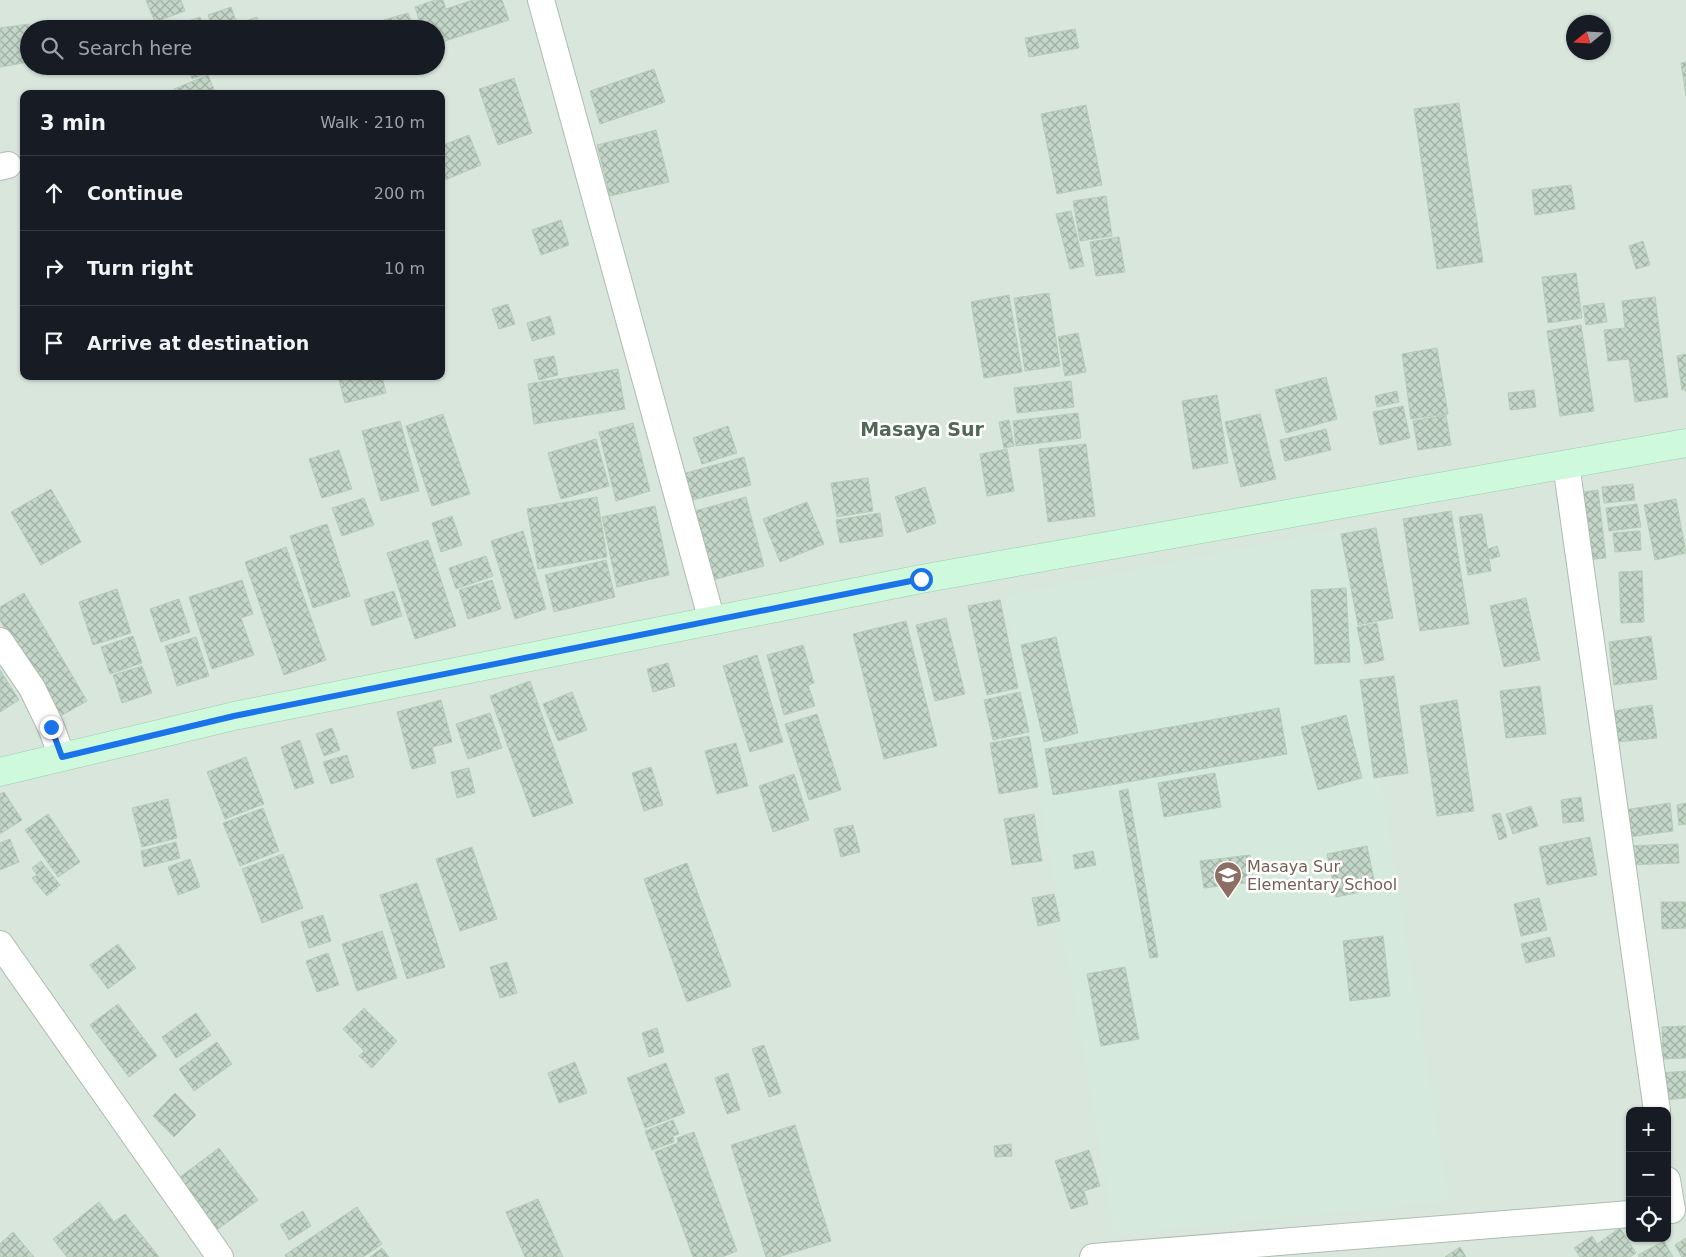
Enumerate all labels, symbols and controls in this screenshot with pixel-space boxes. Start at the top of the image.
north arrow [1566,15,1611,60]
search box [20,20,445,75]
icon: search [38,34,66,62]
text: Search here [78,37,192,59]
text: 3 min [40,111,106,135]
text: Walk · 210 m [320,113,425,132]
icon: ahead [40,179,68,207]
text: Continue [87,182,183,204]
text: 200 m [374,184,425,203]
icon: right [40,254,68,282]
text: Turn right [87,257,193,279]
text: 10 m [384,259,425,278]
icon: arrive [40,329,68,357]
text: Arrive at destination [87,332,309,354]
district label: Masaya Sur [860,418,984,440]
route start [910,568,933,591]
route end [40,716,63,739]
place label: Masaya Sur Elementary School [1247,857,1397,894]
school or university icon: Masaya Sur Elementary School [1213,860,1243,899]
map controls [1626,1107,1671,1242]
button: + [1626,1107,1671,1152]
button: − [1626,1152,1671,1197]
button: locate [1626,1197,1671,1242]

